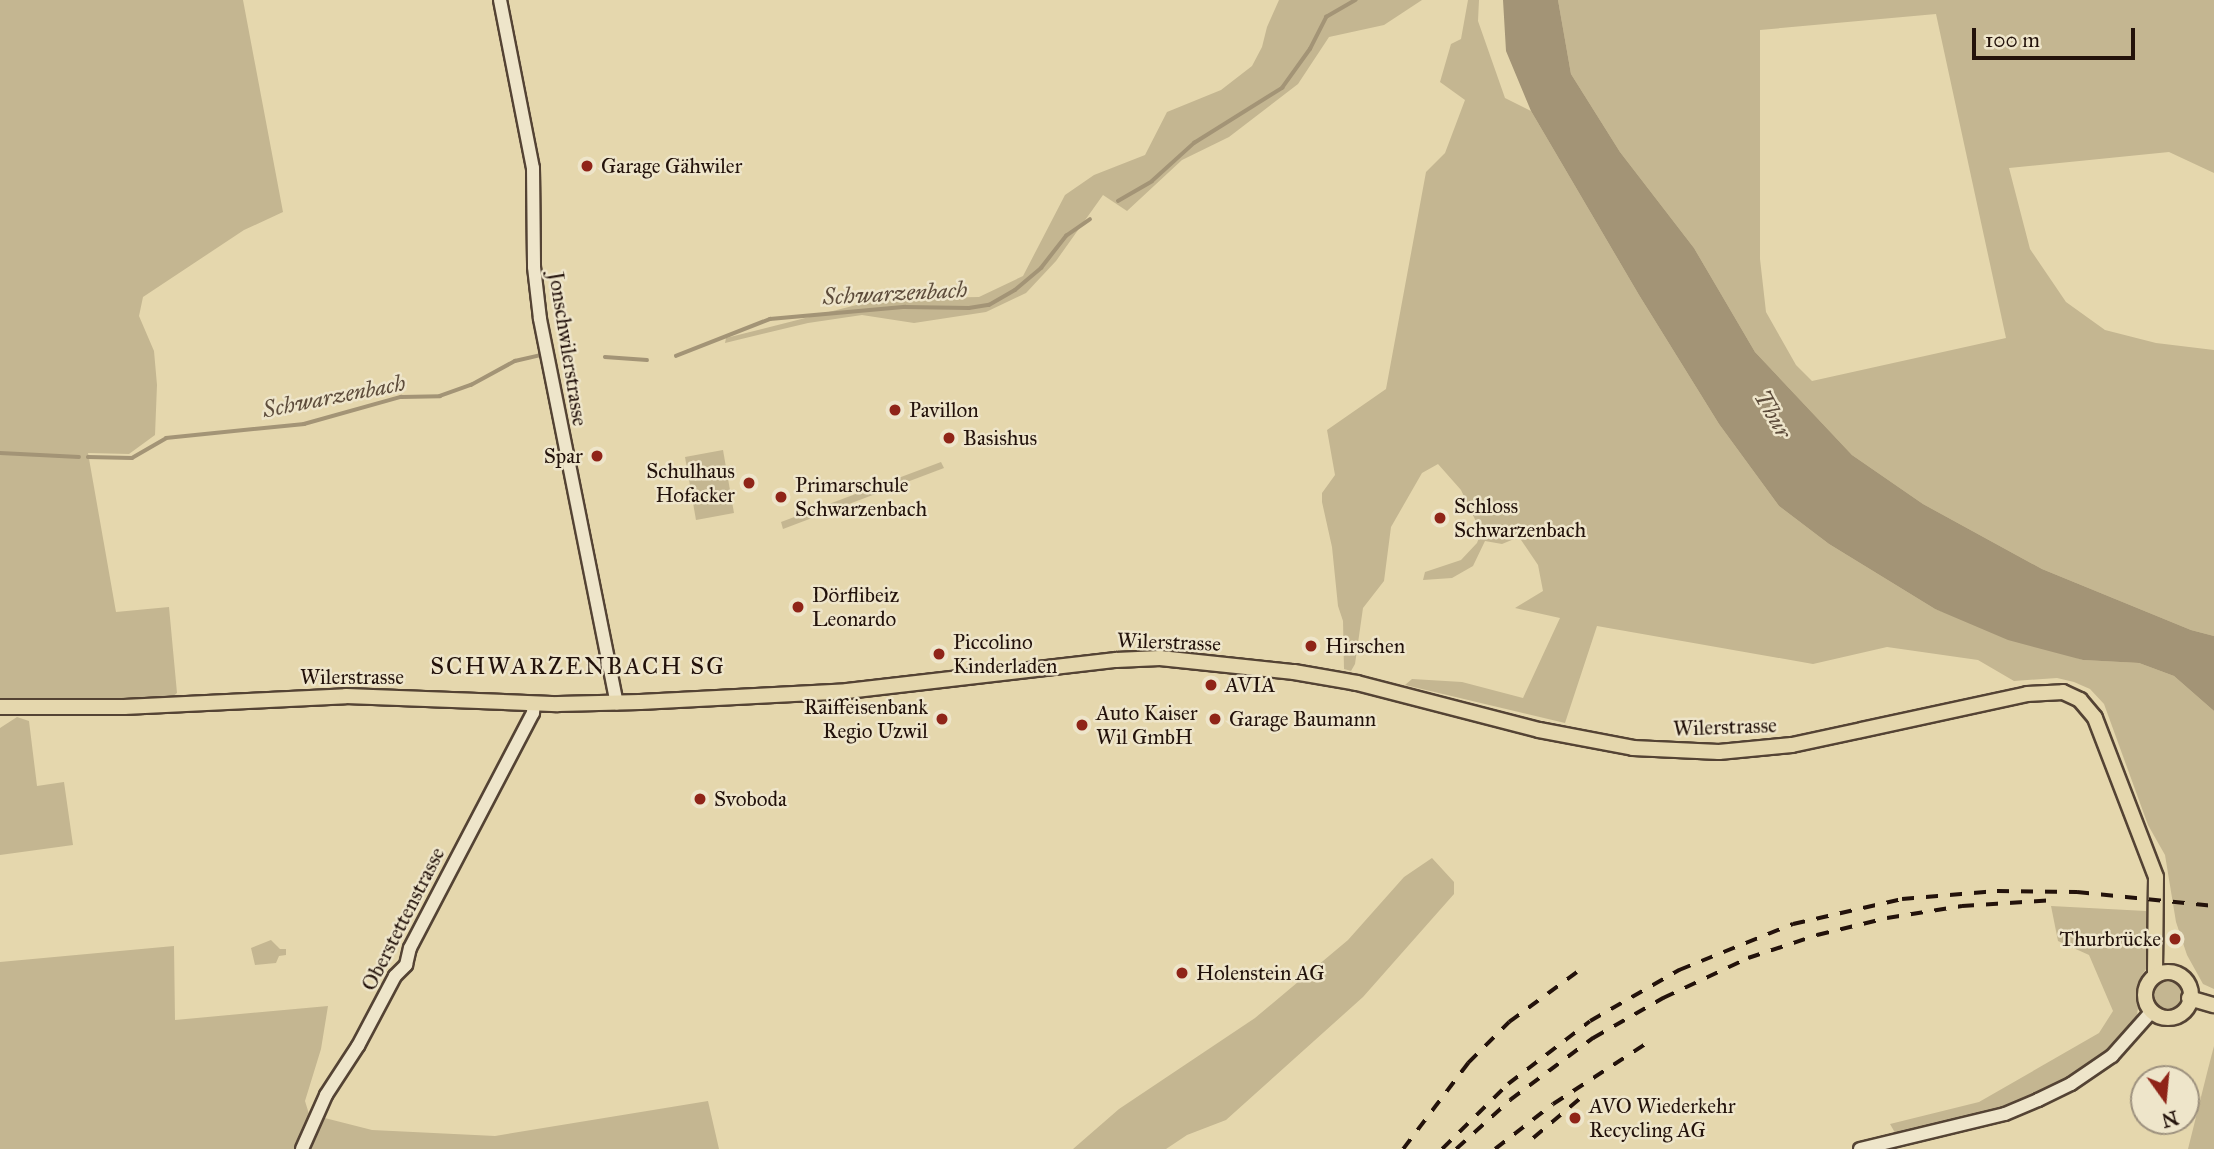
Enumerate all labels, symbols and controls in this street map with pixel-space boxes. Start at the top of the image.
scale bar [1976,14,2139,58]
text: 100 m [1985,27,2040,53]
place label: Garage Gähwiler [601,153,742,179]
marker: Garage Gähwiler [579,158,595,174]
street label: Jonschwilerstrasse [543,270,593,428]
water label: Schwarzenbach [822,275,968,311]
water label: Schwarzenbach [260,369,408,423]
water label: Thur [1748,385,1798,443]
place label: Pavillon [909,397,979,423]
marker: Pavillon [887,402,903,418]
place label: Basishus [963,425,1037,451]
marker: Basishus [941,430,957,446]
place label: Spar [544,443,583,469]
marker: Spar [589,448,605,464]
place label: Schulhaus Hofacker [646,458,735,508]
place label: Primarschule Schwarzenbach [795,472,927,522]
marker: Schulhaus Hofacker [741,475,757,491]
marker: Primarschule Schwarzenbach [773,489,789,505]
place label: Schloss Schwarzenbach [1454,493,1586,543]
marker: Schloss Schwarzenbach [1432,510,1448,526]
place label: Dörflibeiz Leonardo [812,582,899,632]
marker: Dörflibeiz Leonardo [790,599,806,615]
street label: Wilerstrasse [1117,628,1221,656]
place label: Piccolino Kinderladen [953,629,1057,679]
place label: Hirschen [1325,633,1405,659]
marker: Hirschen [1303,638,1319,654]
marker: Piccolino Kinderladen [931,646,947,662]
district label: SCHWARZENBACH SG [432,653,724,681]
street label: Wilerstrasse [300,664,404,690]
place label: AVIA [1225,672,1275,698]
marker: AVIA [1203,677,1219,693]
place label: Raiffeisenbank Regio Uzwil [804,694,928,744]
place label: Auto Kaiser Wil GmbH [1096,700,1198,750]
place label: Garage Baumann [1229,706,1376,732]
marker: Raiffeisenbank Regio Uzwil [934,711,950,727]
marker: Garage Baumann [1207,711,1223,727]
street label: Wilerstrasse [1673,713,1777,741]
marker: Auto Kaiser Wil GmbH [1074,717,1090,733]
place label: Svoboda [714,786,787,812]
marker: Svoboda [692,791,708,807]
street label: Oberstettenstrasse [356,843,450,995]
place label: Thurbrücke [2060,926,2161,952]
marker: Thurbrücke [2167,931,2183,947]
place label: Holenstein AG [1196,960,1325,986]
marker: Holenstein AG [1174,965,1190,981]
north arrow [2130,1065,2200,1135]
place label: AVO Wiederkehr Recycling AG [1589,1093,1736,1143]
text: N [2159,1106,2181,1132]
marker: AVO Wiederkehr Recycling AG [1567,1110,1583,1126]

